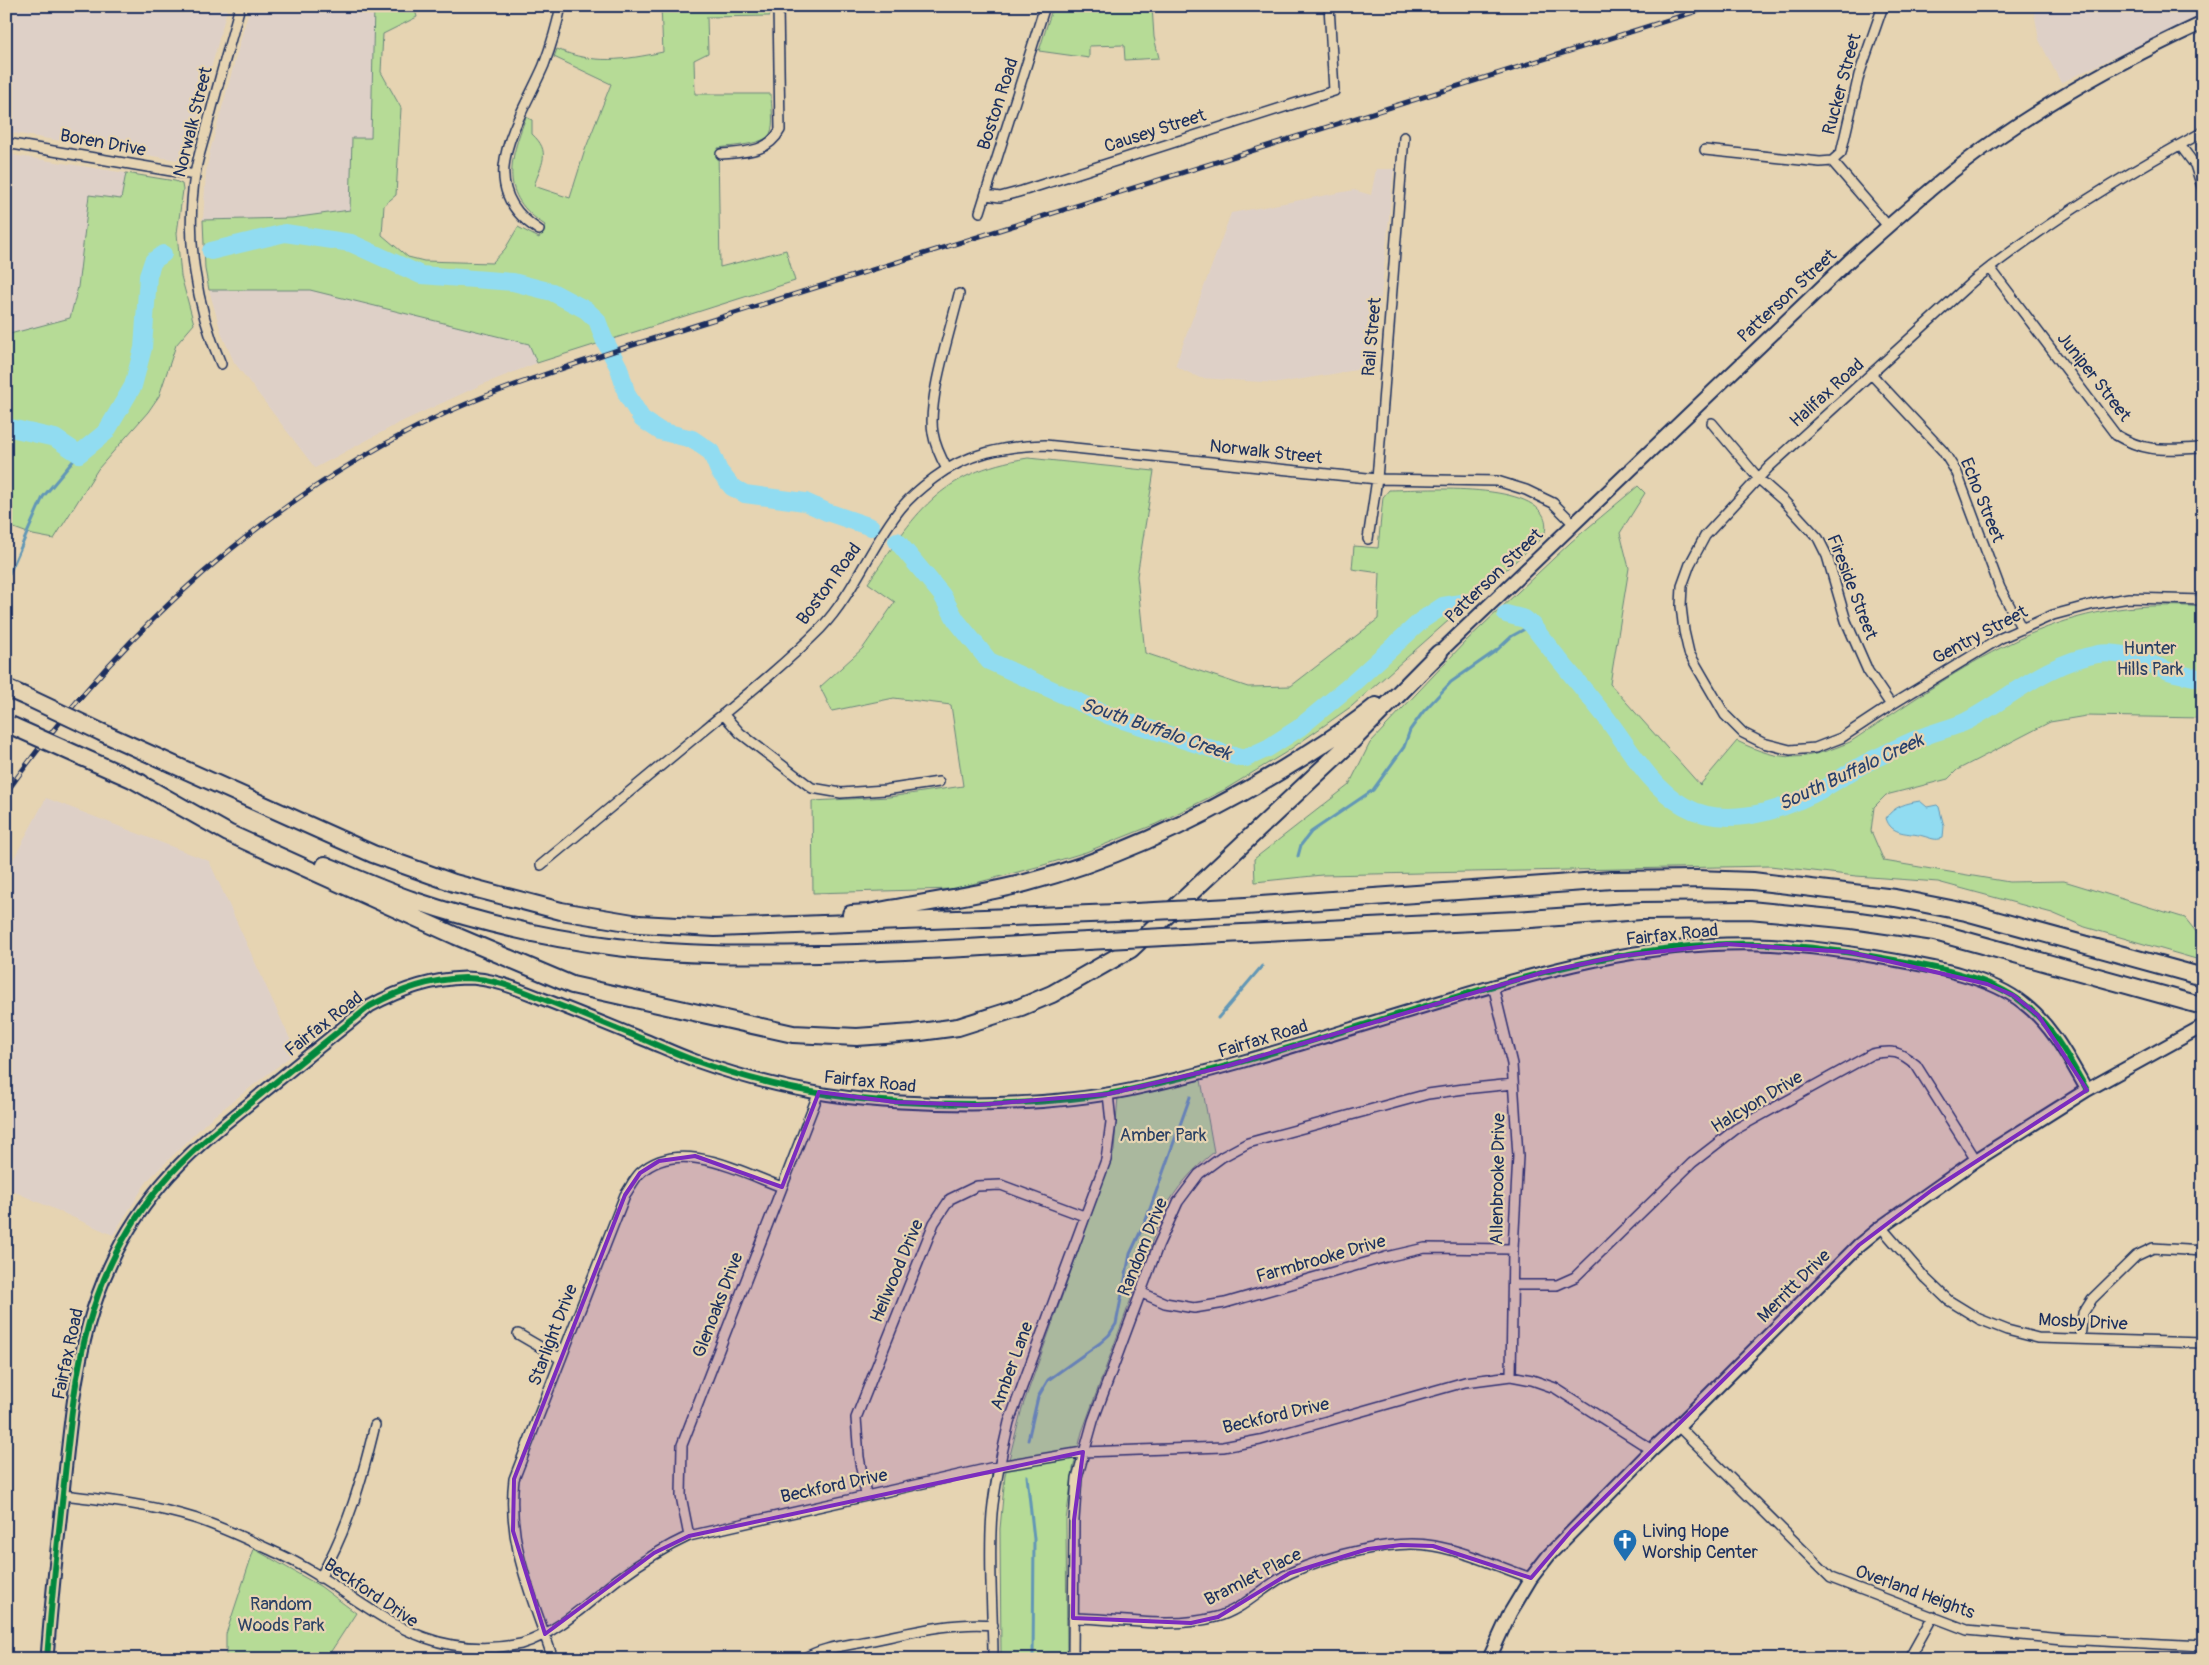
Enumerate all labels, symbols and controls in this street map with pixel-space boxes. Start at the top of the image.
street label: Rucker Street [1817,30,1867,137]
street label: Boston Road [972,55,1024,153]
street label: Norwalk Street [168,64,218,180]
street label: Causey Street [1101,104,1209,158]
street label: Boren Drive [58,124,148,162]
street label: Patterson Street [1733,244,1842,348]
street label: Rail Street [1357,296,1387,377]
street label: Juniper Street [2052,328,2137,427]
street label: Halifax Road [1785,354,1869,432]
street label: Norwalk Street [1208,435,1324,469]
street label: Echo Street [1955,454,2010,546]
street label: Patterson Street [1440,523,1548,628]
street label: Fireside Street [1821,531,1883,644]
street label: Boston Road [791,538,867,630]
street label: Gentry Street [1928,600,2032,670]
park label: Hunter Hills Park [2117,637,2184,681]
water label: South Buffalo Creek [1078,692,1236,767]
water label: South Buffalo Creek [1775,727,1929,816]
street label: Fairfax Road [1625,919,1719,951]
street label: Fairfax Road [280,986,368,1062]
street label: Fairfax Road [1215,1014,1311,1064]
street label: Fairfax Road [823,1066,917,1098]
street label: Halcyon Drive [1707,1066,1807,1138]
street label: Allenbrooke Drive [1485,1113,1511,1245]
park label: Amber Park [1120,1124,1207,1147]
street label: Random Drive [1113,1194,1173,1300]
street label: Heilwood Drive [865,1216,929,1326]
street label: Farmbrooke Drive [1254,1230,1388,1288]
street label: Merritt Drive [1752,1244,1836,1328]
street label: Glenoaks Drive [687,1249,749,1361]
street label: Starlight Drive [523,1281,583,1389]
street label: Fairfax Road [47,1306,89,1402]
street label: Mosby Drive [2038,1308,2128,1336]
street label: Amber Lane [985,1319,1039,1413]
street label: Beckford Drive [1220,1393,1332,1439]
street label: Beckford Drive [778,1463,890,1509]
place label: Living Hope Worship Center [1642,1520,1758,1564]
church icon: Living Hope Worship Center [1612,1528,1638,1562]
street label: Bramlet Place [1201,1543,1306,1611]
street label: Beckford Drive [319,1553,423,1633]
street label: Overland Heights [1852,1560,1978,1624]
park label: Random Woods Park [237,1593,325,1637]

